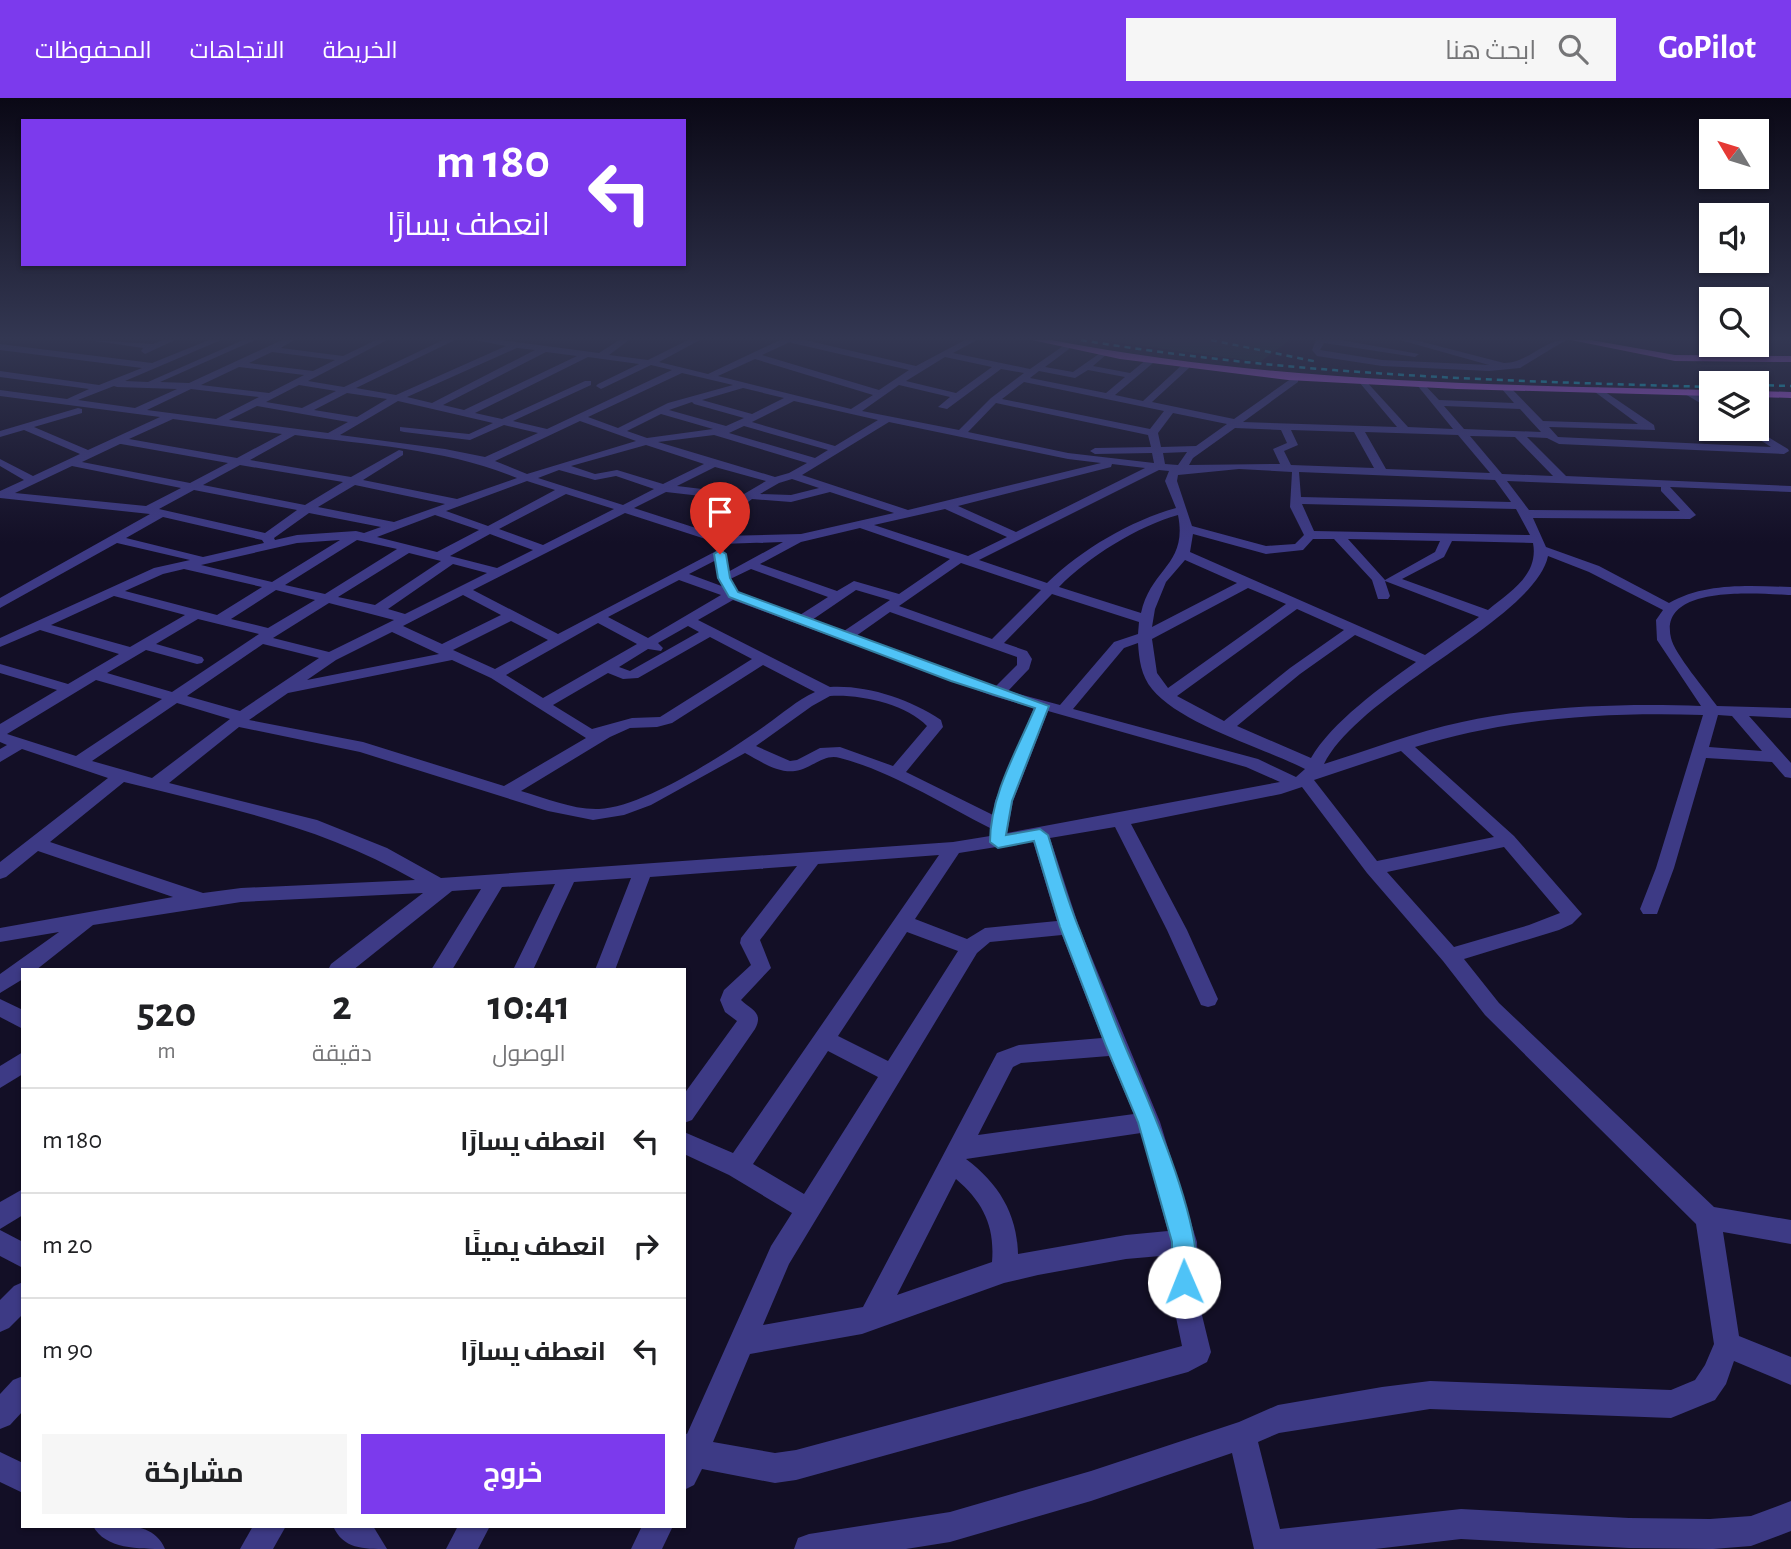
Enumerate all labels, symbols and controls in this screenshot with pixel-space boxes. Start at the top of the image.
search box [1126,18,1616,81]
icon: search [1554,30,1592,68]
text: GoPilot [1658,32,1756,65]
text: ابحث هنا [1445,38,1536,64]
text: المحفوظات [35,39,152,63]
text: الاتجاهات [190,39,285,63]
text: الخريطة [323,39,398,63]
north arrow [1699,119,1769,189]
map controls [1699,119,1769,441]
text: 180 m [436,138,550,187]
icon: left [574,147,665,238]
button: sound [1699,203,1769,273]
text: انعطف يسارًا [387,209,550,241]
button: search [1699,287,1769,357]
button: layers [1699,371,1769,441]
pin [690,482,750,554]
icon: arrive [701,493,739,531]
text: 2 [332,985,352,1027]
text: 10:41 [488,985,570,1027]
text: 520 [137,992,196,1034]
text: m [157,1040,176,1063]
text: دقيقة [312,1043,372,1066]
text: الوصول [492,1043,566,1066]
icon: left [627,1122,665,1160]
text: 180 m [42,1127,102,1153]
text: انعطف يسارًا [460,1129,606,1155]
icon: right [627,1227,665,1265]
text: 20 m [42,1232,93,1258]
text: انعطف يمينًا [463,1234,606,1260]
position arrow [1147,1245,1221,1319]
icon: left [627,1332,665,1370]
text: 90 m [42,1337,93,1363]
text: انعطف يسارًا [460,1339,606,1365]
button: مشاركة [42,1434,347,1514]
button: خروج [361,1434,665,1514]

